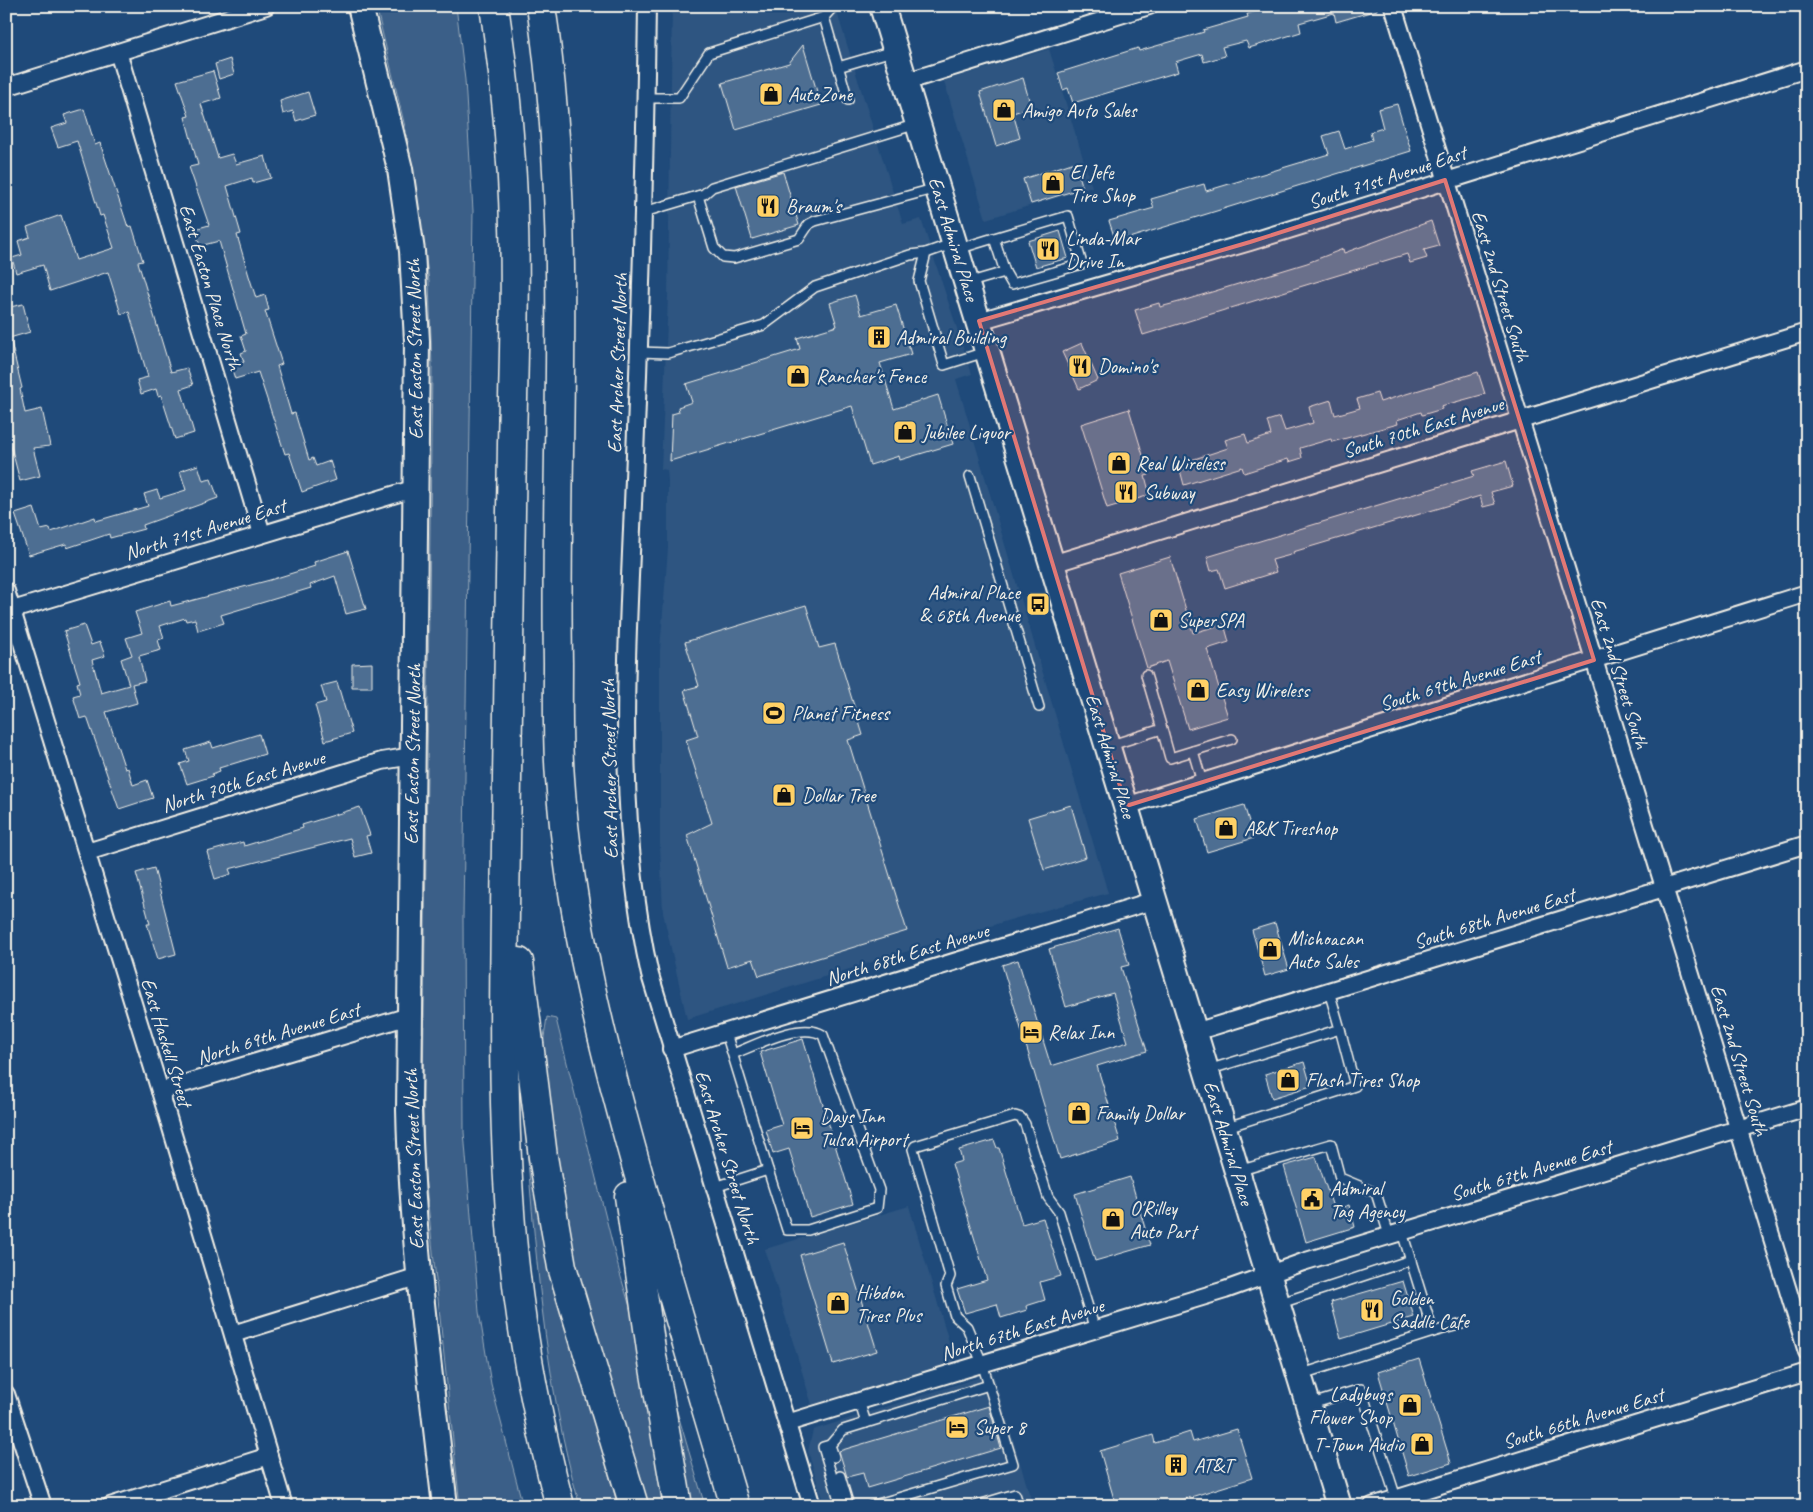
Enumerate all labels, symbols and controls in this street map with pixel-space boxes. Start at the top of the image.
shop icon: AutoZone [758,81,784,107]
place label: AutoZone [788,82,853,107]
shop icon: Amigo Auto Sales [991,97,1017,123]
place label: Amigo Auto Sales [1022,98,1139,123]
street label: South 71st Avenue East [1305,139,1472,215]
place label: El Jefe Tire Shop [1070,160,1136,208]
shop icon: El Jefe Tire Shop [1040,170,1066,196]
street label: East Admiral Place [923,174,985,306]
restaurant icon: Braum's [755,193,781,219]
place label: Braum's [786,194,843,219]
street label: East Easton Place North [173,201,248,375]
street label: East 2nd Street South [1466,208,1536,366]
place label: Linda-Mar Drive In [1066,226,1142,274]
restaurant icon: Linda-Mar Drive In [1035,236,1061,262]
street label: East Easton Street North [400,258,429,440]
street label: East Archer Street North [602,272,633,453]
building icon: Admiral Building [866,324,892,350]
place label: Admiral Building [896,325,1008,350]
restaurant icon: Domino's [1067,353,1093,379]
place label: Domino's [1098,354,1159,379]
shop icon: Rancher's Fence [785,363,811,389]
place label: Rancher's Fence [816,364,928,389]
street label: South 70th East Avenue [1340,391,1508,464]
shop icon: Jubilee Liquor [892,419,918,445]
place label: Jubilee Liquor [921,420,1012,445]
shop icon: Real Wireless [1106,450,1132,476]
place label: Real Wireless [1136,451,1227,476]
restaurant icon: Subway [1113,479,1139,505]
place label: Subway [1144,480,1197,505]
street label: North 71st Avenue East [122,492,292,566]
place label: Admiral Place & 68th Avenue [919,580,1021,628]
bus stop icon: Admiral Place & 68th Avenue [1025,591,1051,617]
street label: East 2nd Street South [1585,595,1655,753]
shop icon: SuperSPA [1148,607,1174,633]
place label: SuperSPA [1178,608,1245,633]
street label: South 69th Avenue East [1377,643,1547,717]
street label: East Easton Street North [398,663,427,845]
shop icon: Easy Wireless [1185,677,1211,703]
street label: East Archer Street North [595,678,624,859]
place label: Easy Wireless [1216,678,1311,703]
street label: East Admiral Place [1080,691,1142,823]
sports icon: Planet Fitness [761,700,787,726]
place label: Planet Fitness [792,701,891,726]
street label: North 70th East Avenue [159,744,329,818]
shop icon: Dollar Tree [771,782,797,808]
place label: Dollar Tree [802,783,877,808]
shop icon: A&K Tireshop [1213,815,1239,841]
place label: A&K Tireshop [1244,816,1339,841]
street label: South 68th Avenue East [1411,881,1581,955]
street label: North 68th East Avenue [823,917,993,991]
place label: Michoacan Auto Sales [1288,926,1364,974]
shop icon: Michoacan Auto Sales [1257,936,1283,962]
street label: East Haskell Street [135,975,199,1112]
street label: East 2nd Street South [1705,982,1775,1140]
street label: North 69th Avenue East [194,996,366,1070]
hotel icon: Relax Inn [1018,1019,1044,1045]
place label: Relax Inn [1048,1020,1115,1045]
street label: East Easton Street North [398,1067,429,1250]
street label: East Archer Street North [689,1067,766,1248]
shop icon: Flash Tires Shop [1275,1067,1301,1093]
place label: Flash Tires Shop [1306,1068,1421,1093]
street label: East Admiral Place [1198,1078,1260,1210]
shop icon: Family Dollar [1066,1100,1092,1126]
place label: Family Dollar [1096,1101,1186,1126]
place label: Days Inn Tulsa Airport [820,1104,911,1152]
hotel icon: Days Inn Tulsa Airport [789,1115,815,1141]
street label: South 67th Avenue East [1448,1133,1618,1207]
place label: Admiral Tag Agency [1330,1176,1406,1224]
public building icon: Admiral Tag Agency [1299,1186,1325,1212]
place label: O'Rilley Auto Part [1130,1196,1200,1244]
shop icon: O'Rilley Auto Part [1100,1206,1126,1232]
place label: Hibdon Tires Plus [856,1280,923,1328]
place label: Golden Saddle Cafe [1390,1286,1470,1334]
shop icon: Hibdon Tires Plus [825,1290,851,1316]
street label: North 67th East Avenue [938,1292,1108,1366]
restaurant icon: Golden Saddle Cafe [1359,1297,1385,1323]
street label: South 66th Avenue East [1500,1381,1670,1455]
place label: Ladybugs Flower Shop [1309,1382,1394,1430]
shop icon: Ladybugs Flower Shop [1397,1392,1423,1418]
hotel icon: Super 8 [944,1414,970,1440]
place label: Super 8 [974,1415,1028,1440]
shop icon: T-Town Audio [1409,1431,1435,1457]
place label: T-Town Audio [1314,1432,1405,1457]
building icon: AT&T [1163,1452,1189,1478]
place label: AT&T [1194,1453,1236,1478]

